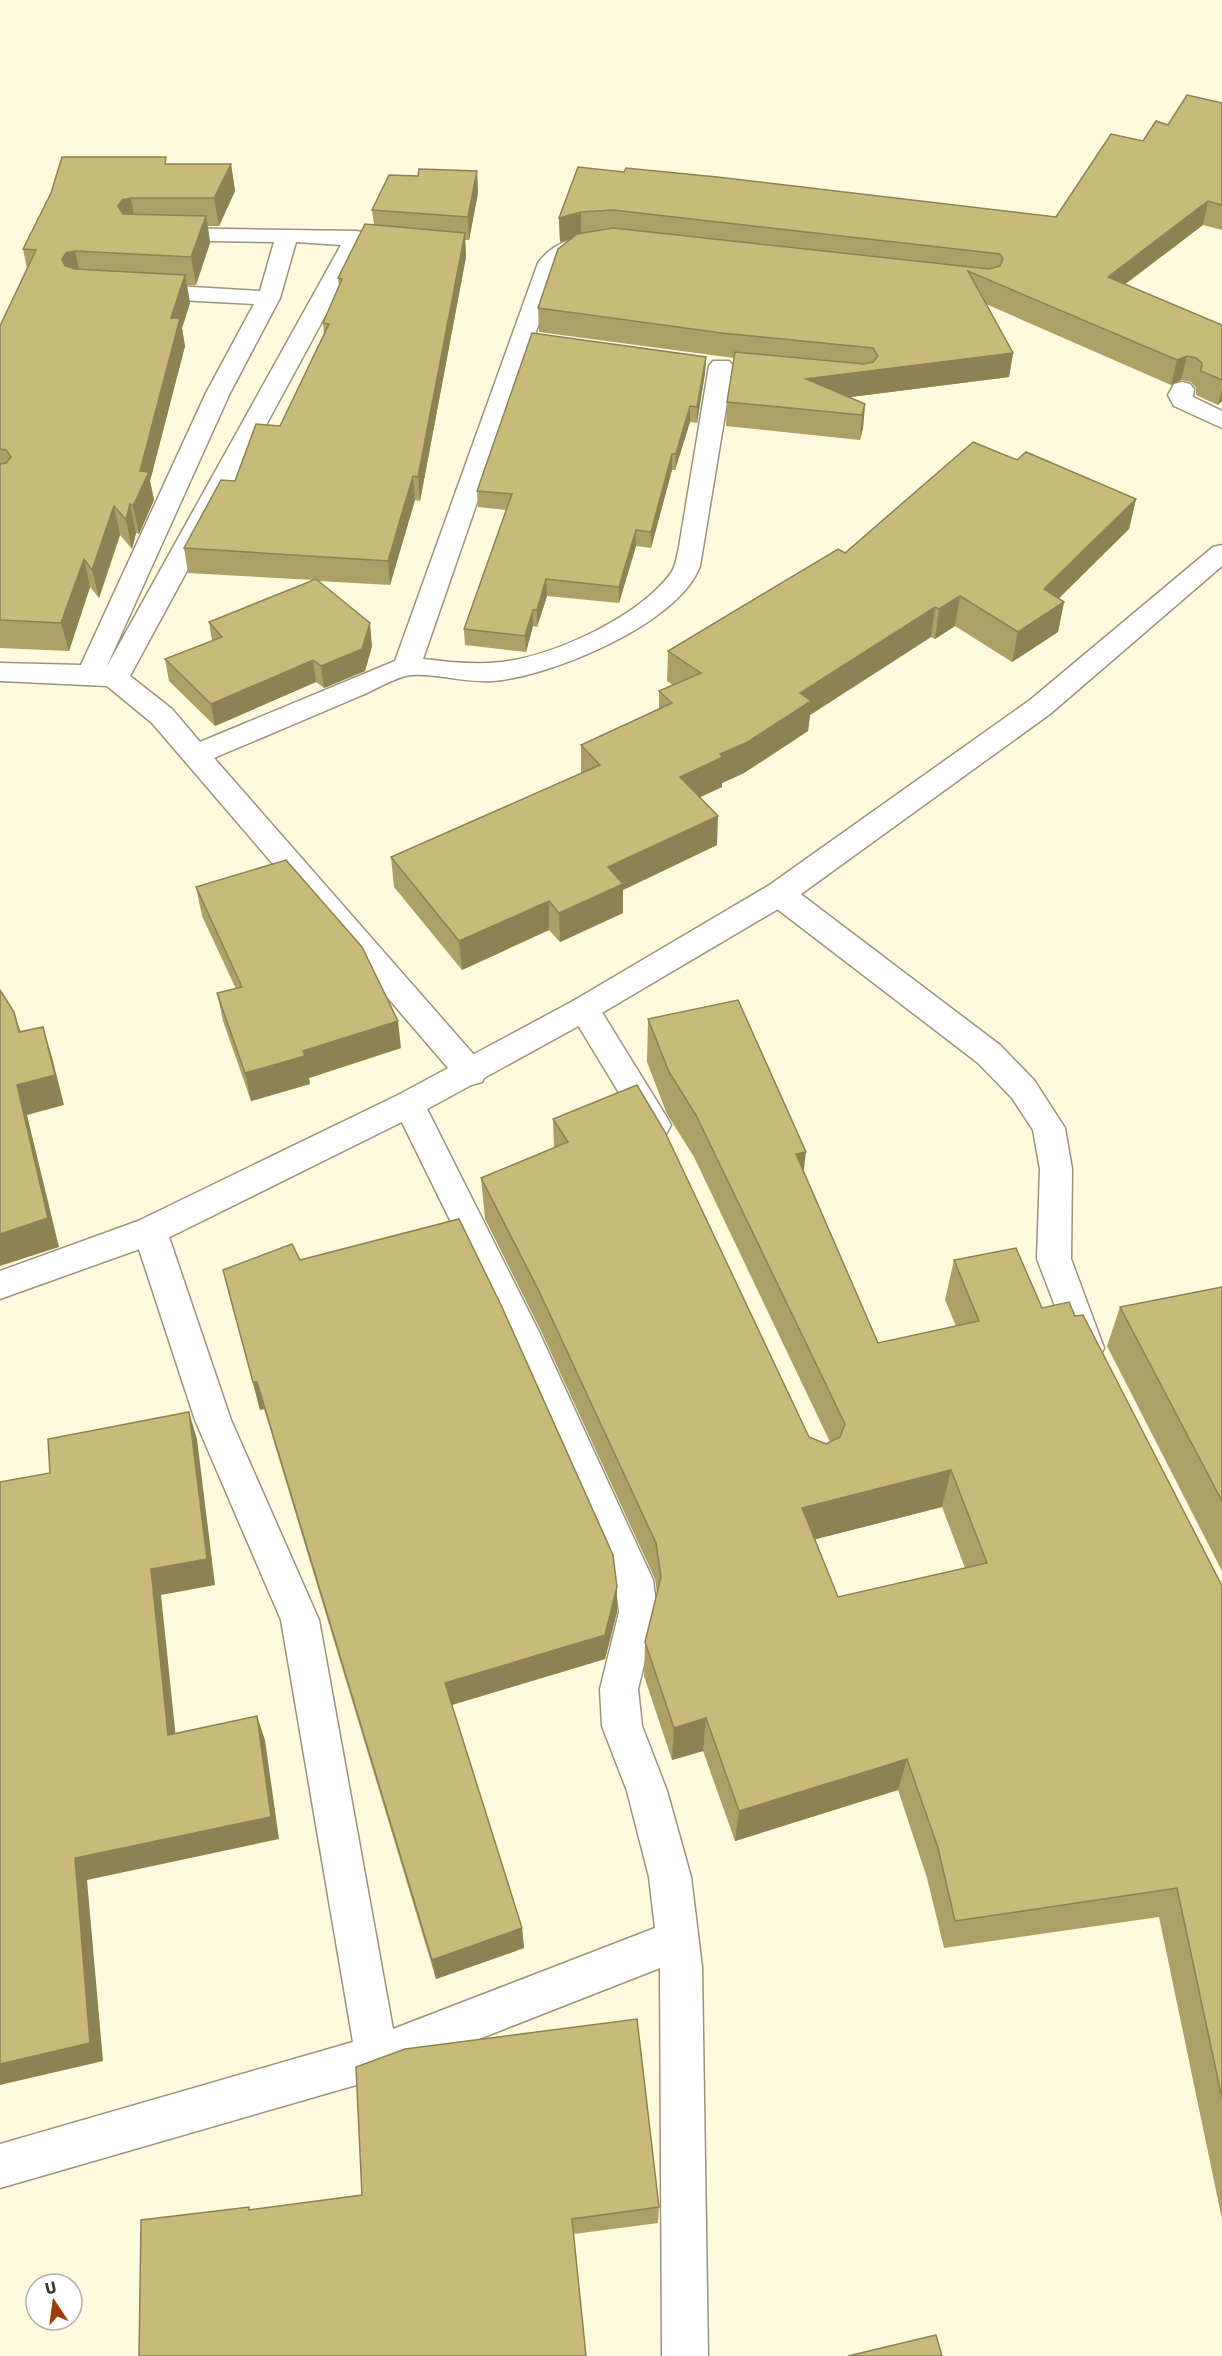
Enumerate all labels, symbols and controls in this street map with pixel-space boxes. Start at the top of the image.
north arrow [24,2272,84,2332]
text: U [43,2275,59,2300]

